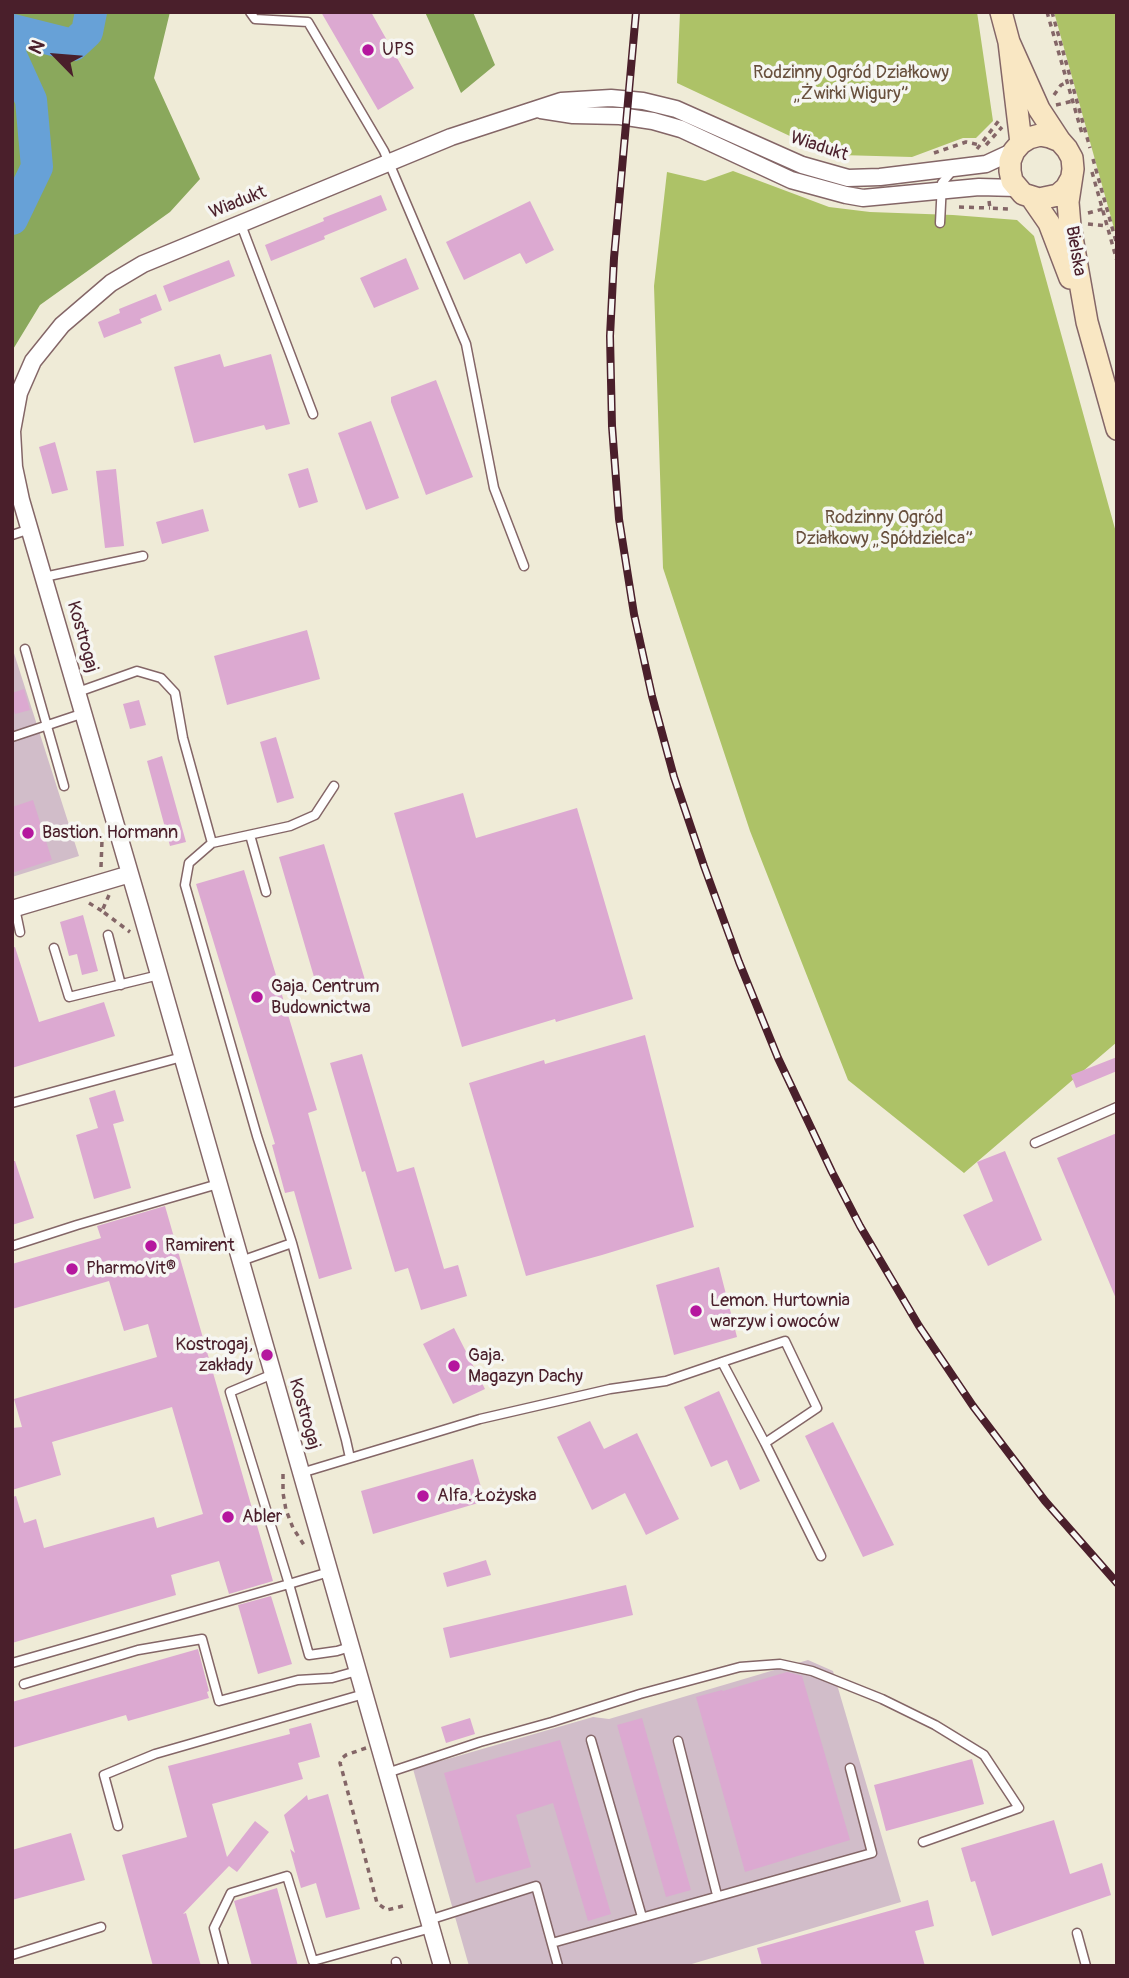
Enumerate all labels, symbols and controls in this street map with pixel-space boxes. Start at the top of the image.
north arrow [21,21,91,91]
text: N [23,36,51,58]
place label: UPS [382,39,414,61]
marker: UPS [360,42,376,58]
park label: Rodzinny Ogród Działkowy „Żwirki Wigury” [753,62,949,104]
street label: Wiadukt [787,128,851,166]
street label: Wiadukt [206,182,270,224]
street label: Bielska [1060,224,1090,278]
park label: Rodzinny Ogród Działkowy „Spółdzielca” [795,507,973,550]
street label: Kostrogaj [62,599,102,675]
place label: Bastion. Hormann [42,822,178,844]
marker: Bastion. Hormann [20,825,36,841]
place label: Gaja. Centrum Budownictwa [271,976,379,1018]
marker: Gaja. Centrum Budownictwa [249,989,265,1005]
place label: Ramirent [165,1235,235,1257]
marker: Ramirent [143,1238,159,1254]
place label: PharmoVit® [86,1258,176,1280]
marker: PharmoVit® [64,1261,80,1277]
place label: Lemon. Hurtownia warzyw i owoców [710,1290,850,1332]
marker: Lemon. Hurtownia warzyw i owoców [688,1303,704,1319]
place label: Kostrogaj, zakłady [175,1334,253,1376]
place label: Gaja. Magazyn Dachy [468,1345,583,1388]
marker: Kostrogaj, zakłady [259,1347,275,1363]
marker: Gaja. Magazyn Dachy [446,1358,462,1374]
street label: Kostrogaj [284,1376,324,1452]
place label: Alfa. Łożyska [437,1485,537,1507]
marker: Alfa. Łożyska [415,1488,431,1504]
place label: Abler [242,1506,282,1528]
marker: Abler [220,1509,236,1525]

